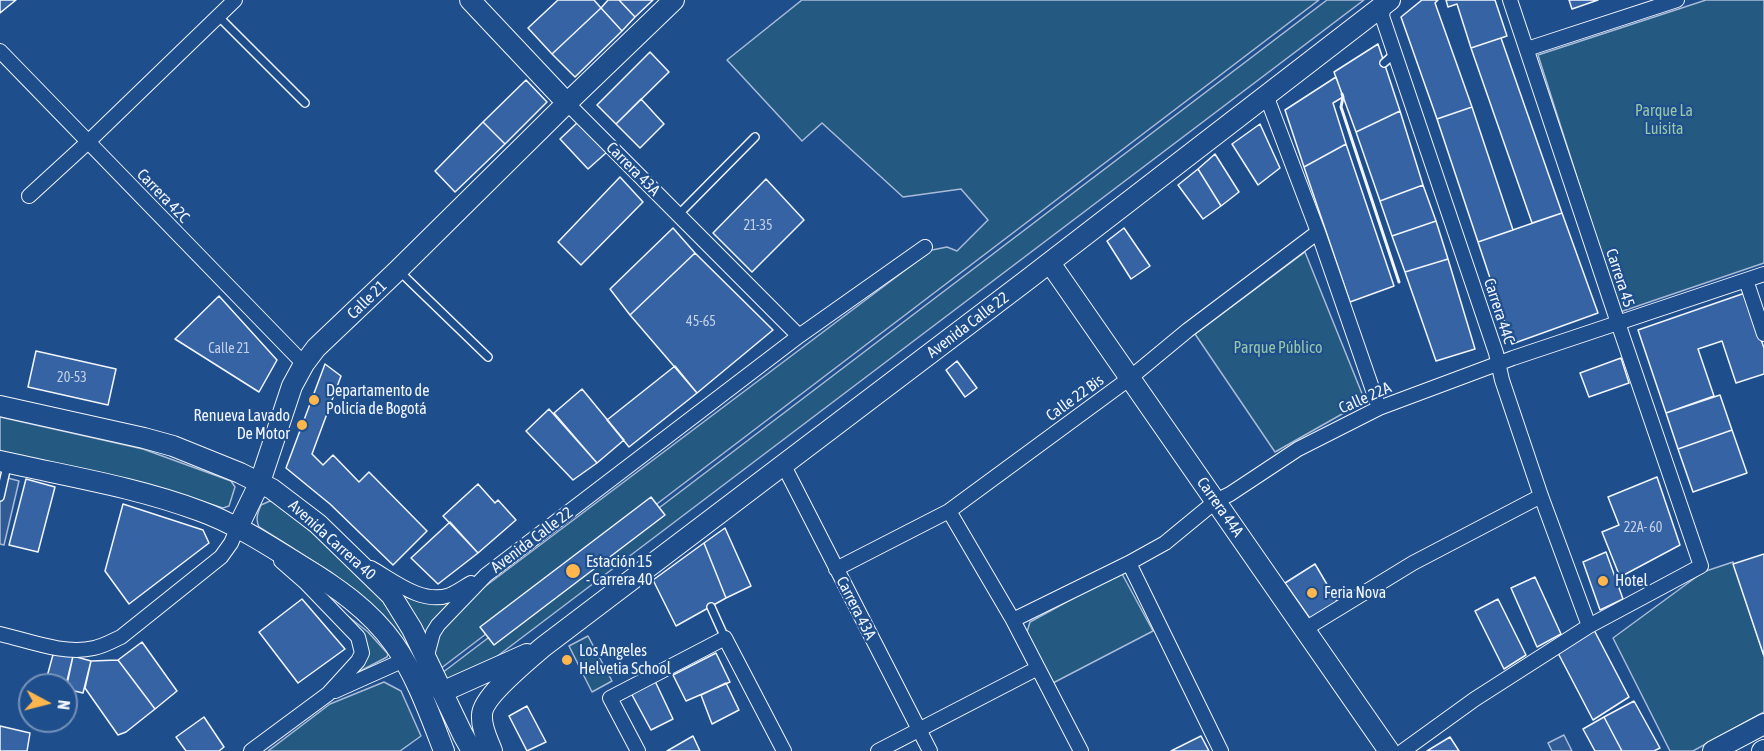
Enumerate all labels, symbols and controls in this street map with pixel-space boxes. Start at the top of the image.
park label: Parque La Luisita [1635,101,1693,139]
street label: Carrera 43A [602,138,664,200]
street label: Carrera 42C [133,165,193,227]
house number: 21-35 [743,218,773,234]
street label: Carrera 45 [1602,246,1638,310]
street label: Carrera 44C [1479,276,1519,346]
street label: Calle 21 [343,277,391,323]
street label: Avenida Calle 22 [923,288,1013,362]
house number: 45-65 [686,314,716,330]
park label: Parque Público [1234,338,1322,358]
house number: Calle 21 [208,341,250,357]
house number: 20-53 [57,370,87,386]
street label: Calle 22 Bis [1042,371,1108,425]
street label: Calle 22A [1336,378,1394,418]
place label: Departamento de Policía de Bogotá [326,381,429,419]
marker: Departamento de Policía de Bogotá [307,393,321,407]
place label: Renueva Lavado De Motor [193,406,290,444]
marker: Renueva Lavado De Motor [295,418,309,432]
street label: Carrera 44A [1193,474,1247,540]
street label: Avenida Carrera 40 [284,496,380,584]
street label: Avenida Calle 22 [487,503,577,577]
house number: 22A- 60 [1624,520,1662,536]
place label: Estación 15 - Carrera 40 [586,552,653,590]
marker: Estación 15 - Carrera 40 [564,562,582,580]
place label: Hotel [1615,571,1648,591]
street label: Carrera 43A [832,573,880,643]
marker: Hotel [1596,574,1610,588]
place label: Feria Nova [1324,583,1386,603]
marker: Feria Nova [1305,586,1319,600]
place label: Los Angeles Helvetia School [579,641,671,679]
marker: Los Angeles Helvetia School [560,653,574,667]
north arrow [18,673,78,733]
text: N [54,699,73,711]

